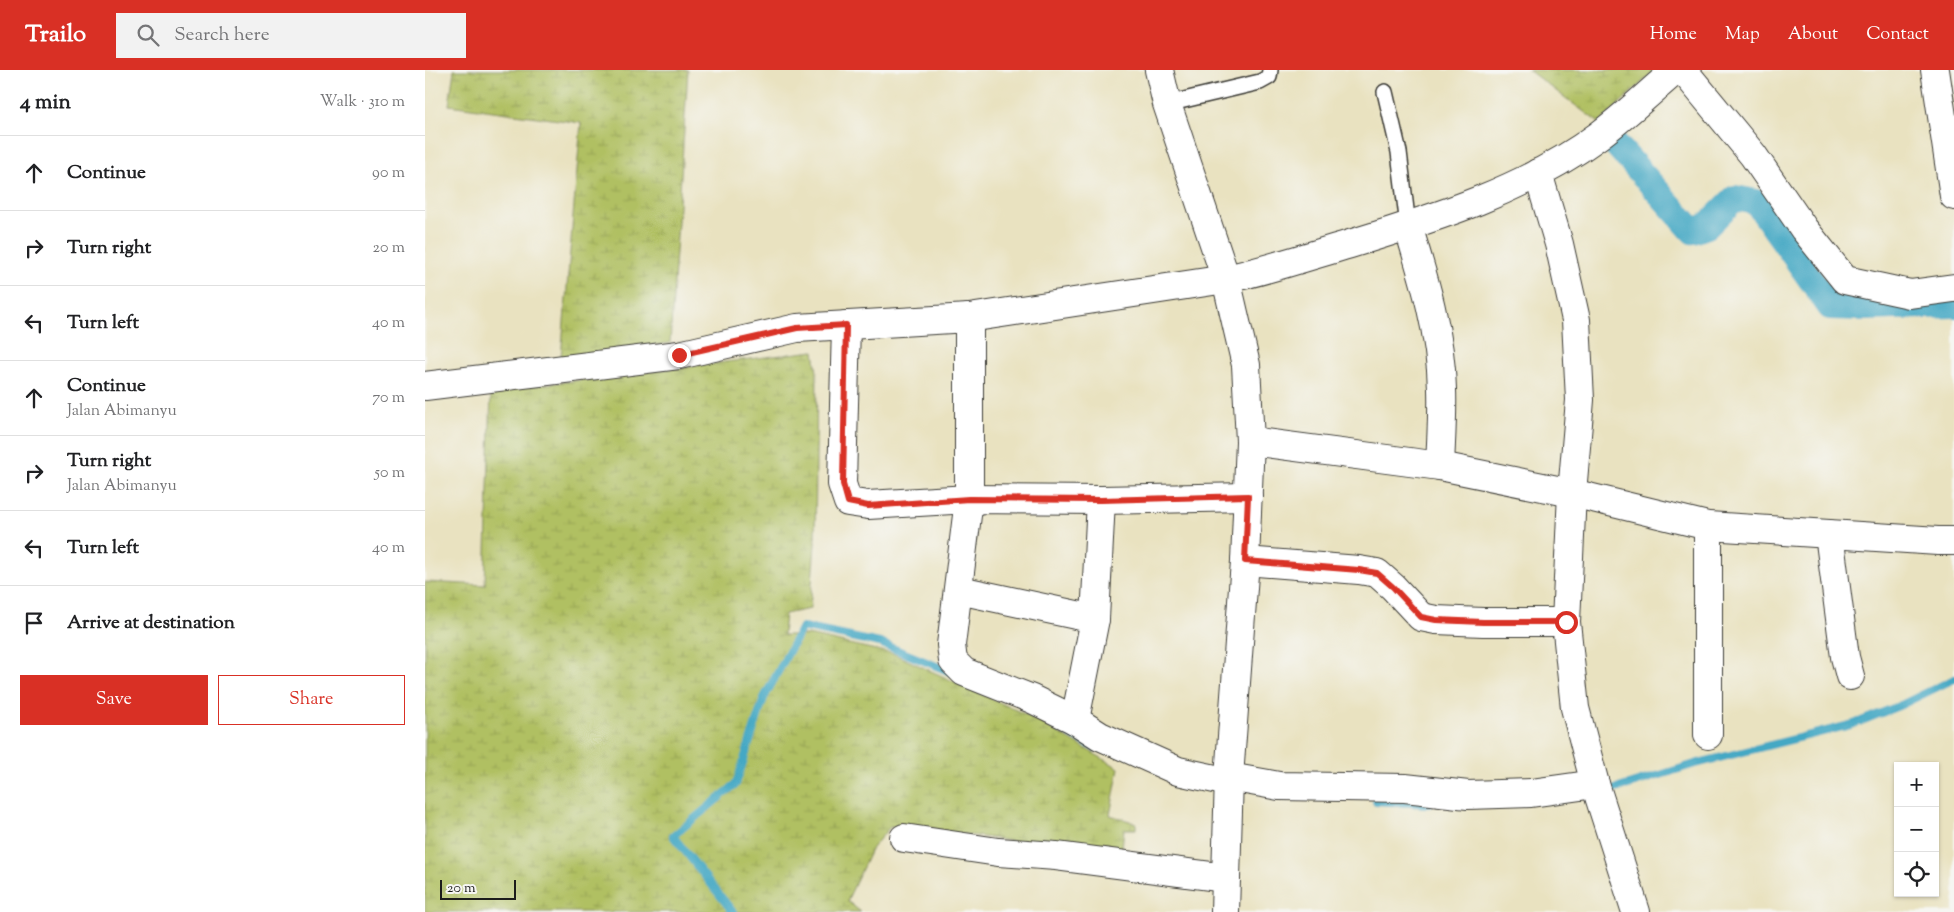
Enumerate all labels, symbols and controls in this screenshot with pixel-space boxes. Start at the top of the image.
search box [116,13,466,58]
text: Trailo [25,18,86,52]
icon: search [134,21,162,49]
text: Search here [174,22,270,49]
text: Home [1650,22,1697,48]
text: Map [1725,22,1760,48]
text: About [1788,22,1838,48]
text: Contact [1866,22,1929,48]
text: 4 min [20,88,71,118]
text: Walk · 310 m [320,91,405,114]
icon: ahead [20,159,48,187]
text: Continue [67,160,146,187]
text: 90 m [372,162,405,185]
icon: right [20,234,48,262]
text: Turn right [67,235,151,262]
text: 20 m [372,237,405,260]
icon: left [20,309,48,337]
text: Turn left [67,310,139,337]
text: 40 m [372,312,405,335]
route end [668,344,691,367]
text: Continue [67,373,146,400]
icon: ahead [20,384,48,412]
text: 70 m [372,387,405,410]
text: Jalan Abimanyu [67,400,177,423]
text: Turn right [67,448,151,475]
icon: right [20,459,48,487]
text: 50 m [374,462,405,485]
text: Jalan Abimanyu [67,475,177,498]
icon: left [20,534,48,562]
text: Turn left [67,535,139,562]
text: 40 m [372,537,405,560]
icon: arrive [20,609,48,637]
text: Arrive at destination [67,610,235,637]
route start [1555,611,1578,634]
button: Save [20,675,208,725]
button: Share [218,675,405,725]
map controls [1894,762,1939,897]
button: + [1894,762,1939,807]
button: − [1894,807,1939,852]
button: locate [1894,852,1939,897]
scale bar [440,877,516,900]
text: 20 m [447,879,476,899]

